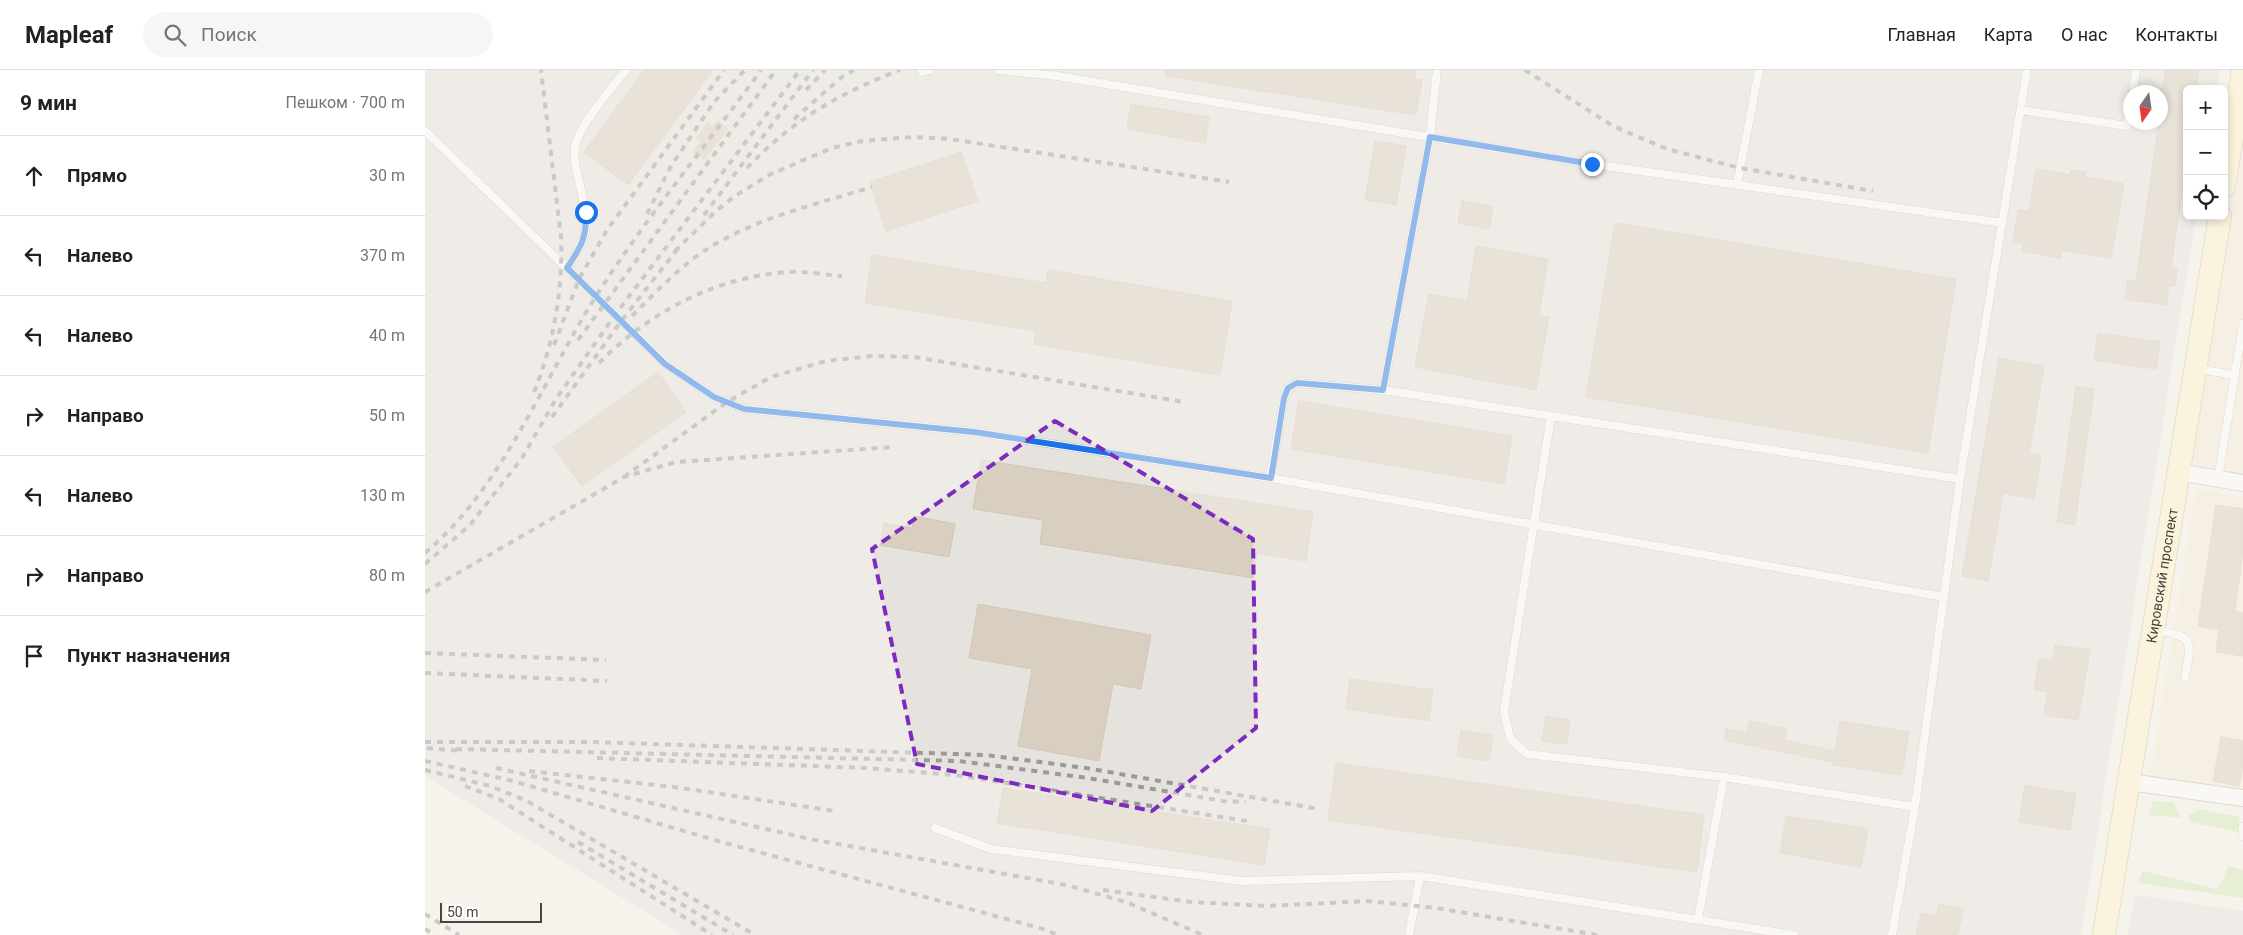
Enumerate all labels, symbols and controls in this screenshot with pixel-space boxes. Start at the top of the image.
search box [143,12,493,57]
text: Mapleaf [25,21,113,49]
icon: search [161,21,189,49]
text: Поиск [201,23,257,46]
text: Главная [1887,24,1956,45]
text: Карта [1984,24,2033,45]
text: О нас [2061,24,2107,45]
text: Контакты [2135,24,2218,45]
north arrow [2123,85,2168,130]
map controls [2183,85,2228,220]
button: + [2183,85,2228,130]
text: 9 мин [20,91,77,115]
text: Пешком · 700 m [286,93,405,112]
button: − [2183,130,2228,175]
route end [1581,153,1604,176]
icon: ahead [20,162,48,190]
text: Прямо [67,164,127,187]
text: 30 m [369,166,405,185]
button: locate [2183,175,2228,220]
route start [575,201,598,224]
icon: left [20,242,48,270]
text: Налево [67,244,133,267]
text: 370 m [360,246,405,265]
icon: left [20,322,48,350]
text: Налево [67,324,133,347]
text: 40 m [369,326,405,345]
icon: right [20,402,48,430]
text: Направо [67,404,144,427]
text: 50 m [369,406,405,425]
icon: left [20,482,48,510]
text: Налево [67,484,133,507]
text: 130 m [360,486,405,505]
street label: Кировский проспект [2143,507,2181,644]
icon: right [20,562,48,590]
text: Направо [67,564,144,587]
text: 80 m [369,566,405,585]
icon: arrive [20,642,48,670]
text: Пункт назначения [67,644,230,667]
scale bar [440,900,543,923]
text: 50 m [447,904,479,920]

